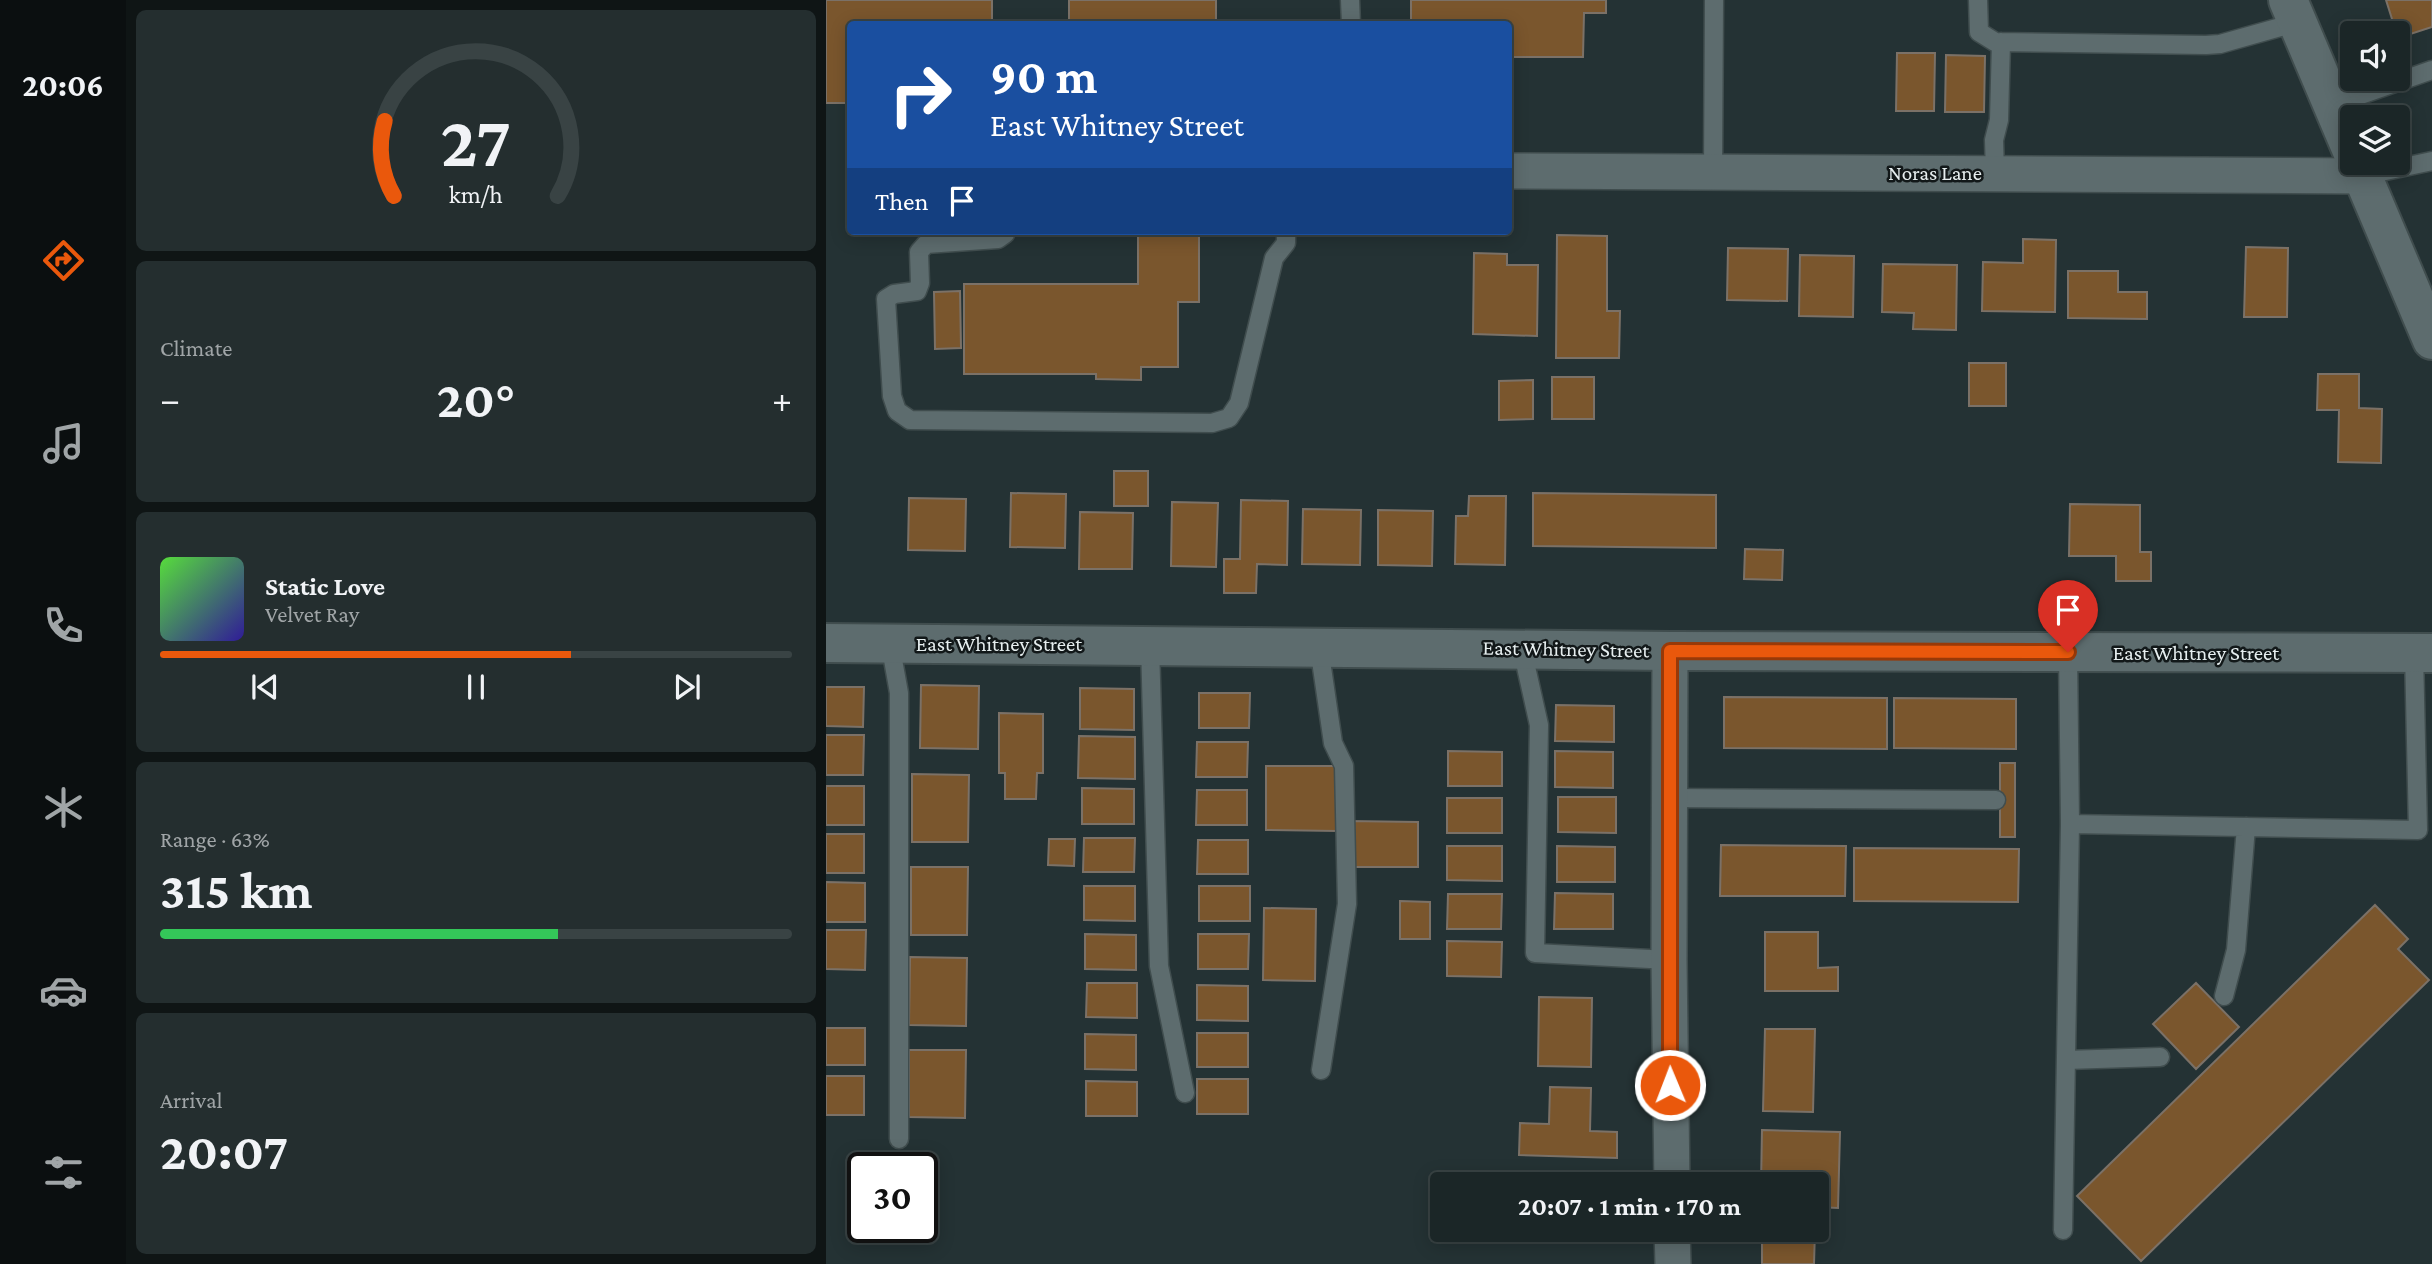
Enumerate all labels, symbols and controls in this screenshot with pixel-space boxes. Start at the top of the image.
map controls [2340,21,2410,175]
button: sound [2340,21,2410,91]
icon: right [875,49,966,140]
text: 90 m [990,49,1097,104]
text: 20:06 [22,67,104,103]
text: 27 [441,102,511,183]
button: layers [2340,105,2410,175]
text: East Whitney Street [990,107,1244,143]
street label: Noras Lane [1888,161,1982,185]
text: km/h [449,181,503,208]
icon: arrive [943,182,981,220]
text: Then [875,187,929,216]
icon: directions [39,236,88,285]
text: Climate [160,335,232,361]
text: 20° [437,370,515,428]
text: − [160,378,180,420]
text: + [772,378,792,420]
icon: music [39,419,88,468]
text: Static Love [265,572,385,601]
pin [2038,580,2098,652]
icon: arrive [2049,591,2087,629]
icon: phone [39,601,88,650]
text: Velvet Ray [265,601,359,627]
street label: East Whitney Street [916,632,1083,656]
street label: East Whitney Street [1483,636,1651,662]
street label: East Whitney Street [2113,641,2280,665]
icon: previous [246,668,284,706]
icon: pause [457,668,495,706]
icon: next [668,668,706,706]
icon: climate [39,783,88,832]
text: Range · 63% [160,826,270,852]
text: 315 km [160,861,313,919]
icon: car [39,966,88,1015]
position arrow [1633,1048,1707,1122]
text: Arrival [160,1087,223,1113]
text: 20:07 [160,1122,288,1180]
icon: filters [39,1148,88,1197]
speed limit sign: 30 [847,1152,938,1243]
text: 20:07 · 1 min · 170 m [1518,1192,1741,1221]

